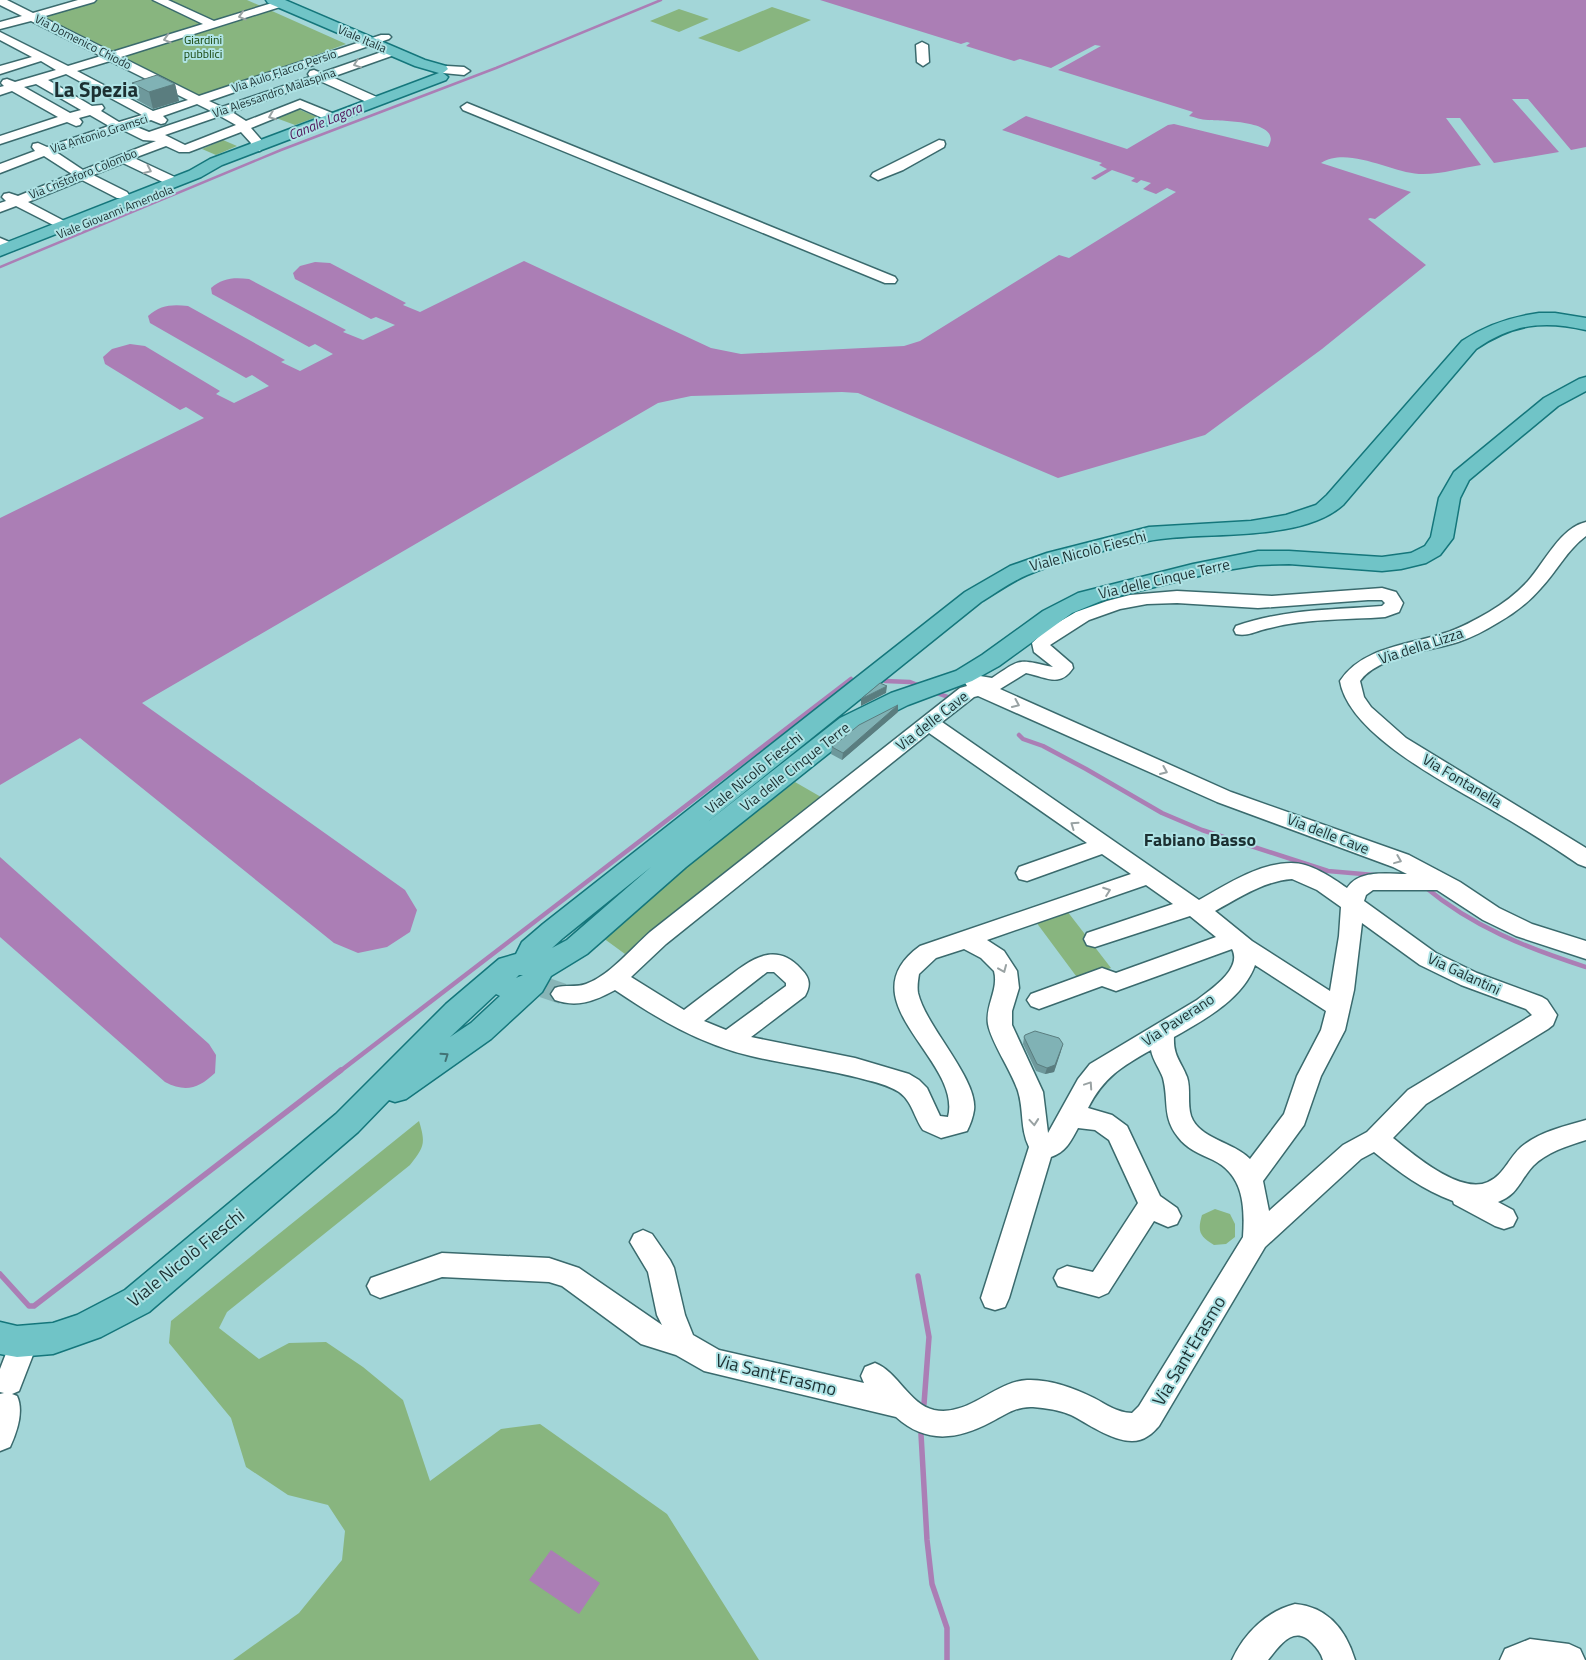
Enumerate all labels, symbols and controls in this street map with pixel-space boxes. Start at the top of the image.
street label: Via Domenico Chiodo [32,9,135,74]
one-way arrow [238,10,246,20]
street label: Viale Italia [335,20,390,57]
park label: Giardini pubblici [184,30,222,63]
one-way arrow [163,34,172,44]
street label: Via Aulo Flacco Persio [229,44,339,97]
one-way arrow [353,58,361,68]
street label: Via Alessandro Malaspina [210,63,338,123]
district label: La Spezia [54,73,139,105]
water label: Canale Lagora [285,96,366,145]
street label: Via Antonio Gramsci [48,109,150,158]
one-way arrow [268,109,277,120]
street label: Via Cristoforo Colombo [26,143,140,204]
one-way arrow [143,164,152,175]
street label: Viale Giovanni Amendola [54,179,176,244]
street label: Viale Nicolò Fieschi [1027,524,1149,577]
street label: Via delle Cinque Terre [1096,552,1232,605]
street label: Via della Lizza [1376,621,1467,670]
street label: Via delle Cave [891,685,973,756]
one-way arrow [1011,698,1020,709]
street label: Via delle Cinque Terre [735,716,855,817]
street label: Viale Nicolò Fieschi [700,726,808,819]
street label: Via Fontanella [1418,748,1507,814]
one-way arrow [1159,765,1168,776]
street label: Via delle Cave [1284,807,1373,860]
one-way arrow [1070,822,1080,831]
district label: Fabiano Basso [1144,826,1256,853]
one-way arrow [1393,854,1402,864]
one-way arrow [1102,887,1111,897]
street label: Via Galantini [1424,947,1505,1001]
one-way arrow [996,964,1007,973]
street label: Via Paverano [1137,987,1219,1052]
one-way arrow [439,1053,449,1062]
one-way arrow [1083,1081,1092,1090]
one-way arrow [1028,1118,1039,1126]
street label: Viale Nicolò Fieschi [121,1202,250,1313]
street label: Via Sant'Erasmo [1145,1291,1232,1411]
street label: Via Sant'Erasmo [713,1346,840,1403]

